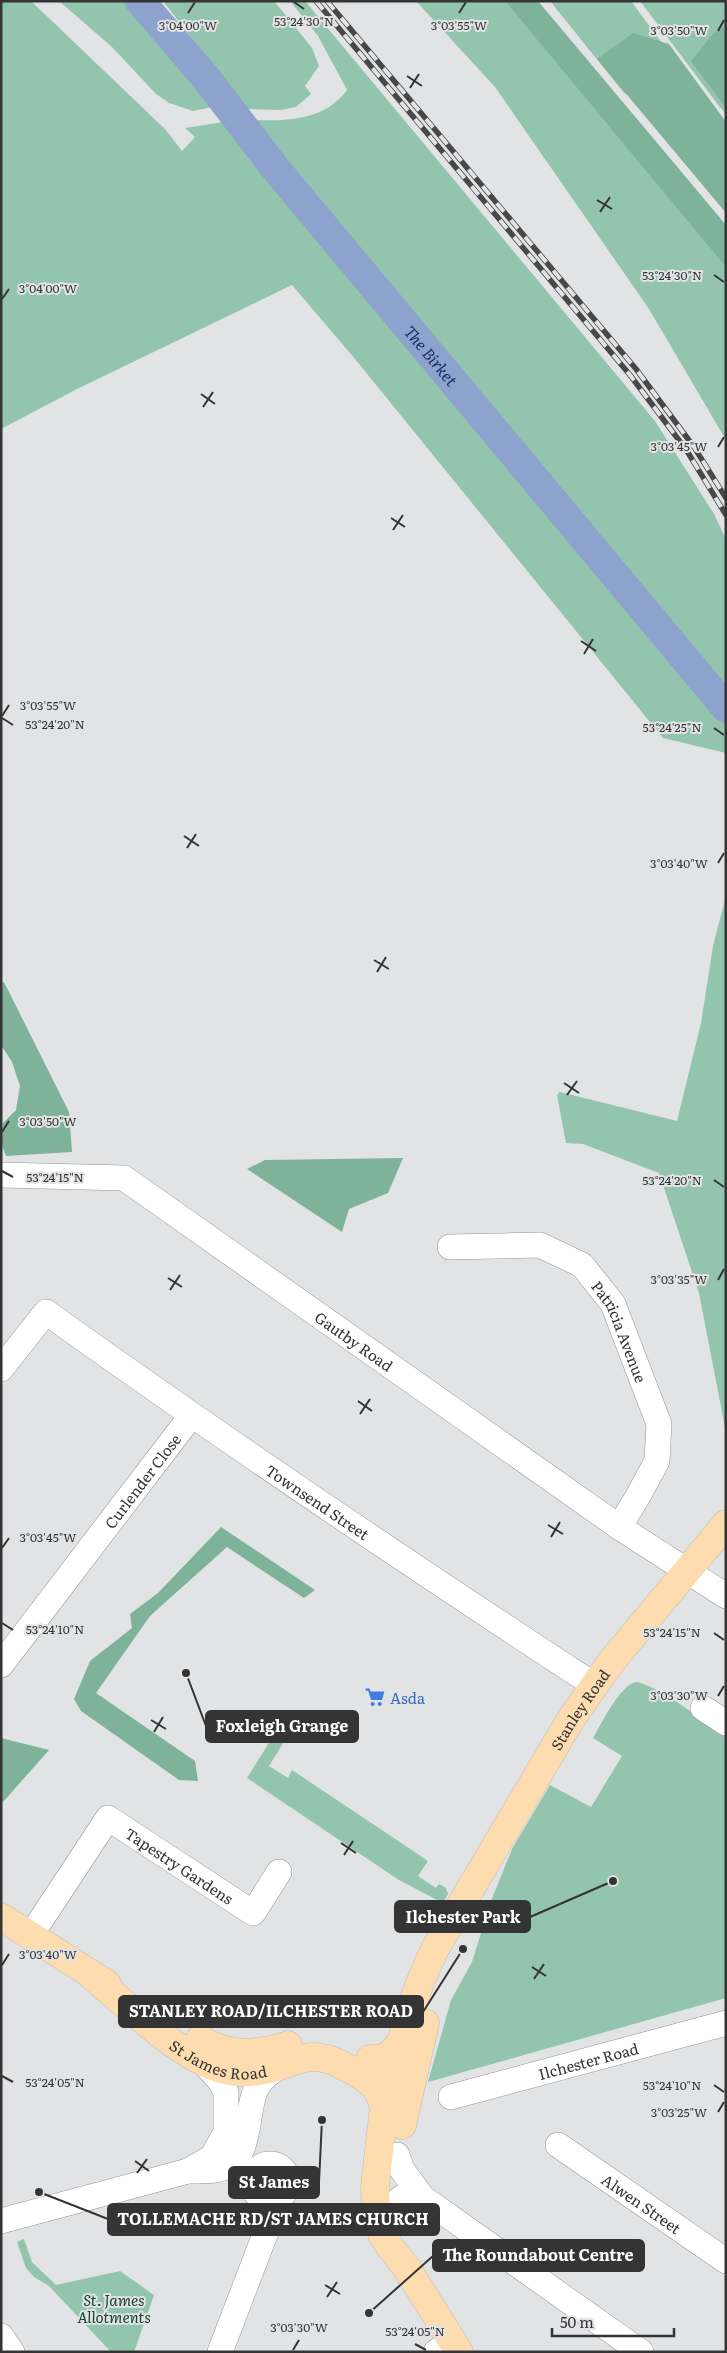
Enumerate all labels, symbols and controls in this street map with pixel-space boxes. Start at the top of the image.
text: 53°24'30"N [274,12,334,30]
text: 3°04'00"W [159,16,217,34]
text: 3°03'55"W [431,16,487,34]
text: 3°03'50"W [650,21,708,39]
text: 53°24'30"N [642,266,702,284]
text: 3°04'00"W [19,279,77,297]
water label: The Birket [399,320,464,391]
text: 3°03'45"W [651,437,707,455]
text: 3°03'55"W [20,696,76,714]
text: 53°24'20"N [25,715,85,733]
text: 53°24'25"N [643,718,701,736]
text: 3°03'40"W [650,854,708,872]
text: 3°03'50"W [19,1112,77,1130]
text: 53°24'15"N [26,1168,84,1186]
text: 53°24'20"N [642,1171,702,1189]
text: 3°03'35"W [651,1270,707,1288]
street label: Patricia Avenue [587,1275,654,1386]
street label: Gautby Road [311,1305,398,1376]
street label: Curlender Close [98,1428,186,1533]
street label: Townsend Street [262,1458,374,1545]
text: 3°03'45"W [20,1528,76,1546]
text: 53°24'10"N [26,1620,84,1638]
text: 53°24'15"N [643,1623,701,1641]
street label: Stanley Road [544,1664,614,1754]
supermarket icon: Asda [364,1686,386,1708]
place label: Asda [390,1686,426,1709]
text: 3°03'30"W [650,1686,708,1704]
callout: Foxleigh Grange [206,1711,358,1742]
text: Foxleigh Grange [216,1713,348,1737]
street label: Tapestry Gardens [121,1821,239,1909]
callout: Ilchester Park [395,1901,530,1932]
text: Ilchester Park [405,1904,521,1928]
text: 3°03'40"W [19,1945,77,1963]
callout: STANLEY ROAD/ILCHESTER ROAD [119,1996,423,2027]
text: STANLEY ROAD/ILCHESTER ROAD [129,1998,413,2022]
street label: St James Road [166,2033,269,2084]
street label: Ilchester Road [536,2036,641,2085]
text: 53°24'05"N [25,2073,85,2091]
text: 53°24'10"N [643,2076,701,2094]
text: 3°03'25"W [651,2103,707,2121]
callout: St James [229,2167,319,2198]
street label: Alwen Street [598,2167,686,2239]
text: St James [239,2169,309,2193]
callout: TOLLEMACHE RD/ST JAMES CHURCH [108,2204,439,2235]
text: TOLLEMACHE RD/ST JAMES CHURCH [117,2206,429,2230]
callout: The Roundabout Centre [433,2240,644,2271]
text: The Roundabout Centre [442,2242,634,2266]
park label: St. James Allotments [77,2288,151,2328]
scale bar [552,2306,674,2338]
text: 50 m [560,2310,594,2333]
text: 3°03'30"W [270,2318,328,2336]
text: 53°24'05"N [385,2322,445,2340]

